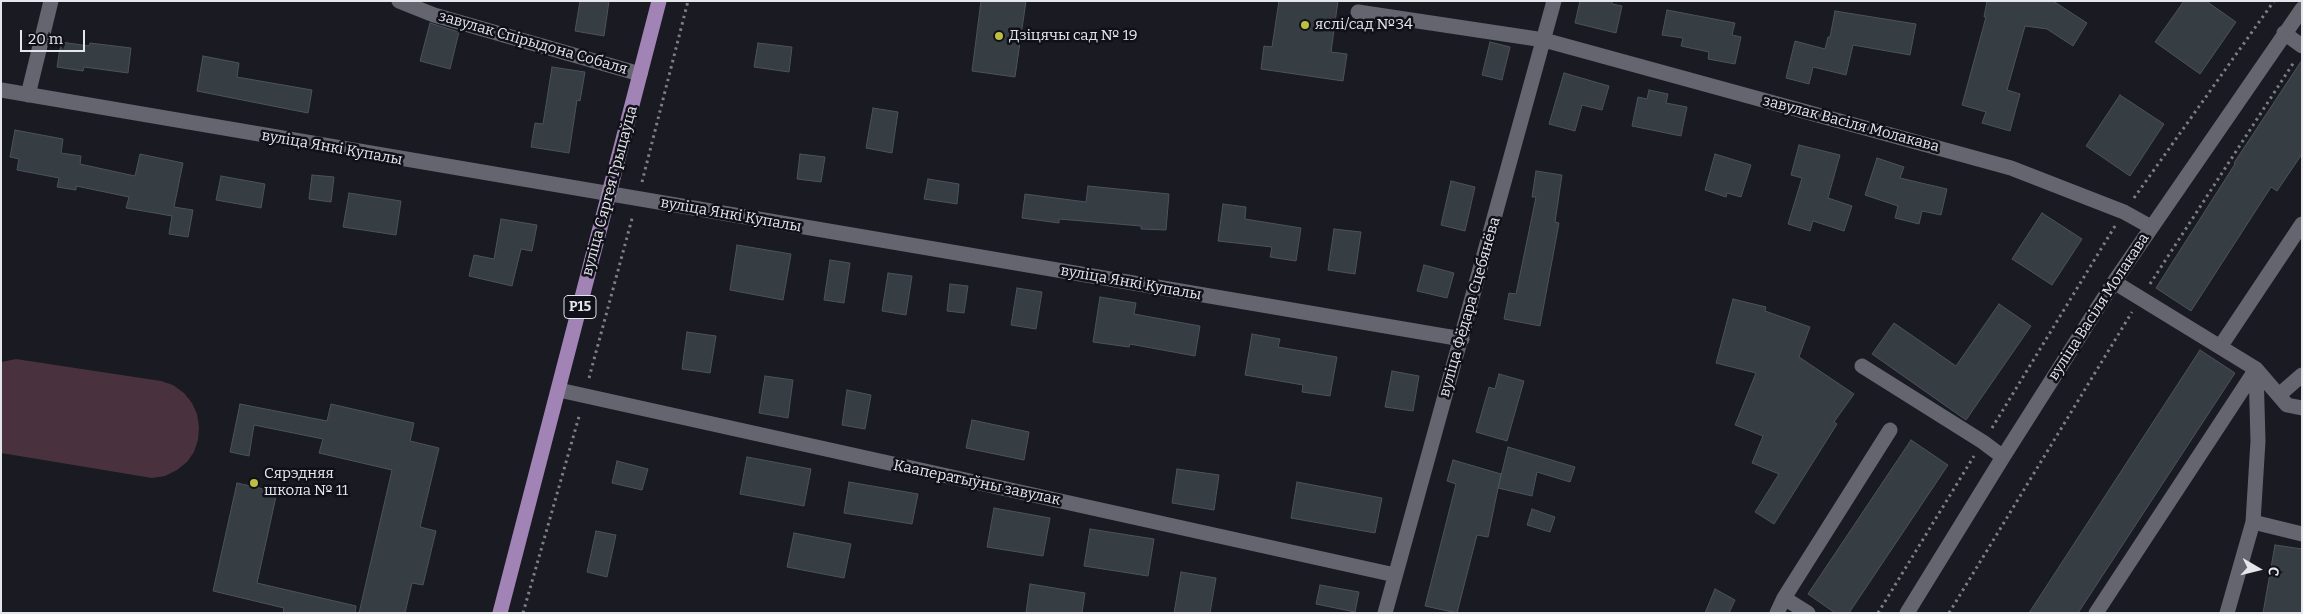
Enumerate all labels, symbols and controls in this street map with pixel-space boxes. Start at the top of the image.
street label: завулак Спірыдона Собаля [437,7,629,79]
place label: яслі/сад №34 [1315,16,1413,34]
marker: яслі/сад №34 [1299,19,1311,31]
scale bar [22,20,88,52]
place label: Дзіцячы сад № 19 [1009,27,1138,45]
text: 20 m [28,30,63,48]
marker: Дзіцячы сад № 19 [993,30,1005,42]
street label: завулак Васіля Молакава [1761,92,1941,156]
street label: вуліца Сяргея Грыцаўца [579,104,641,278]
street label: вуліца Янкі Купалы [260,127,404,169]
street label: вуліца Янкі Купалы [659,194,803,236]
street label: вуліца Фёдара Сцебянёва [1436,215,1504,399]
street label: вуліца Васіля Молакава [2045,230,2153,384]
street label: вуліца Янкі Купалы [1059,262,1203,304]
road number: Р15 [564,296,596,318]
street label: Кааператыўны завулак [892,456,1062,510]
place label: Сярэдняя школа № 11 [264,465,348,500]
marker: Сярэдняя школа № 11 [248,477,260,489]
north arrow [2233,544,2283,594]
text: С [2264,566,2282,577]

